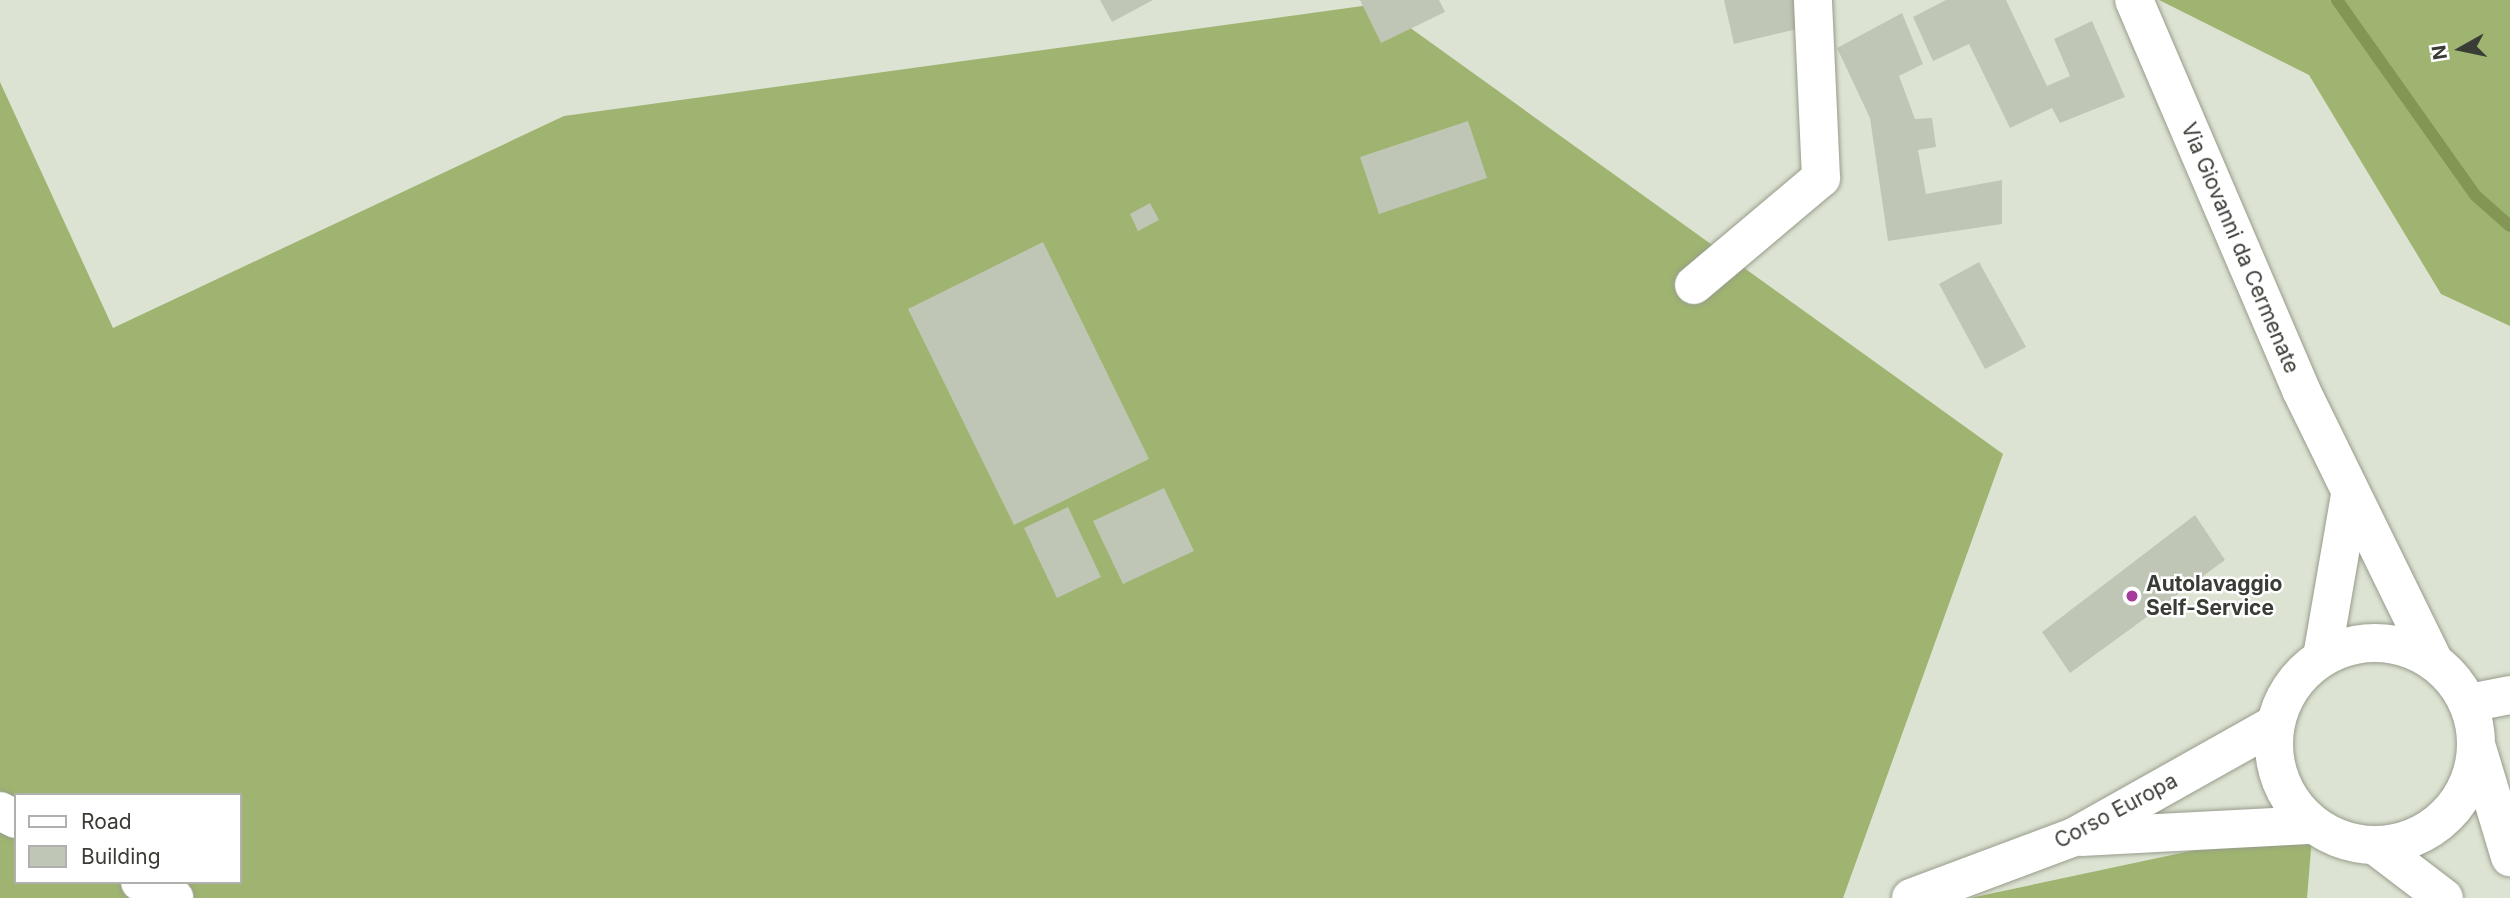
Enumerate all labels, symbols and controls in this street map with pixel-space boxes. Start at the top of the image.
north arrow [2426,14,2496,84]
text: N [2427,43,2452,61]
street label: Via Giovanni da Cermenate [2176,119,2304,377]
place label: Autolavaggio Self-Service [2146,571,2282,621]
marker: Autolavaggio Self-Service [2124,588,2140,604]
street label: Corso Europa [2050,768,2182,854]
legend [14,793,242,884]
text: Road [81,809,132,834]
text: Building [81,844,161,869]

